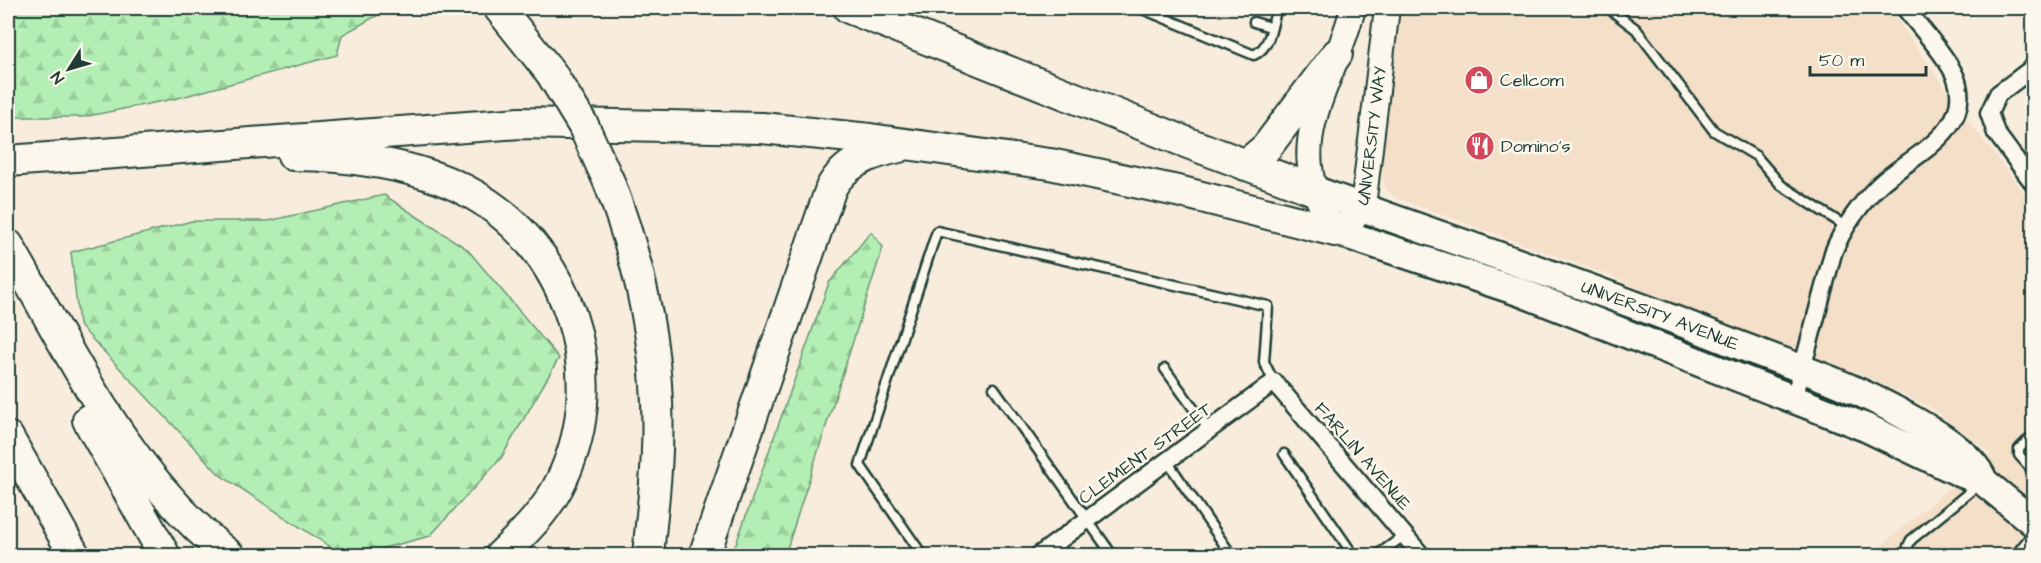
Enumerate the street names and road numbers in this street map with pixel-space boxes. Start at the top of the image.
street label: UNIVERSITY WAY [1350,64,1393,210]
street label: UNIVERSITY AVENUE [1578,274,1743,357]
street label: CLEMENT STREET [1074,396,1218,510]
street label: FARLIN AVENUE [1309,397,1417,516]

